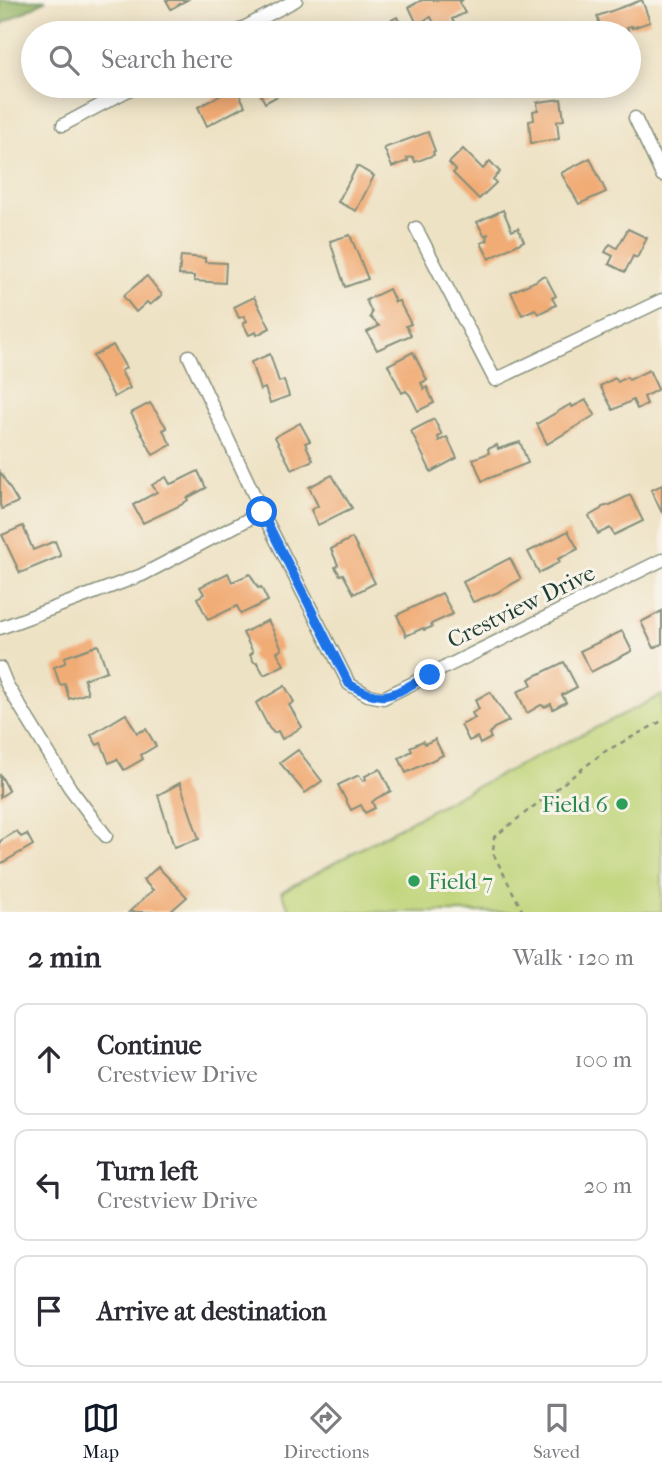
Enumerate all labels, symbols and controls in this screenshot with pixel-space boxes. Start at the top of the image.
search box [21,21,641,98]
icon: search [45,41,83,79]
text: Search here [101,44,233,75]
route start [246,496,277,527]
street label: Crestview Drive [443,559,599,654]
route end [414,659,445,690]
place label: Field 6 [542,791,609,818]
marker: Field 6 [614,796,630,812]
place label: Field 7 [428,868,493,895]
marker: Field 7 [406,873,422,889]
text: 2 min [28,940,101,975]
text: Walk · 120 m [513,944,634,971]
text: Continue [97,1030,202,1061]
icon: ahead [30,1040,68,1078]
text: 100 m [574,1046,632,1073]
text: Crestview Drive [97,1061,258,1088]
text: Turn left [97,1156,198,1187]
icon: left [30,1166,68,1204]
text: 20 m [583,1172,632,1199]
text: Crestview Drive [97,1187,258,1214]
icon: arrive [30,1292,68,1330]
text: Arrive at destination [97,1296,327,1327]
tab: Map [82,1399,120,1463]
tab: Directions [284,1399,369,1463]
tab: Saved [533,1399,580,1463]

